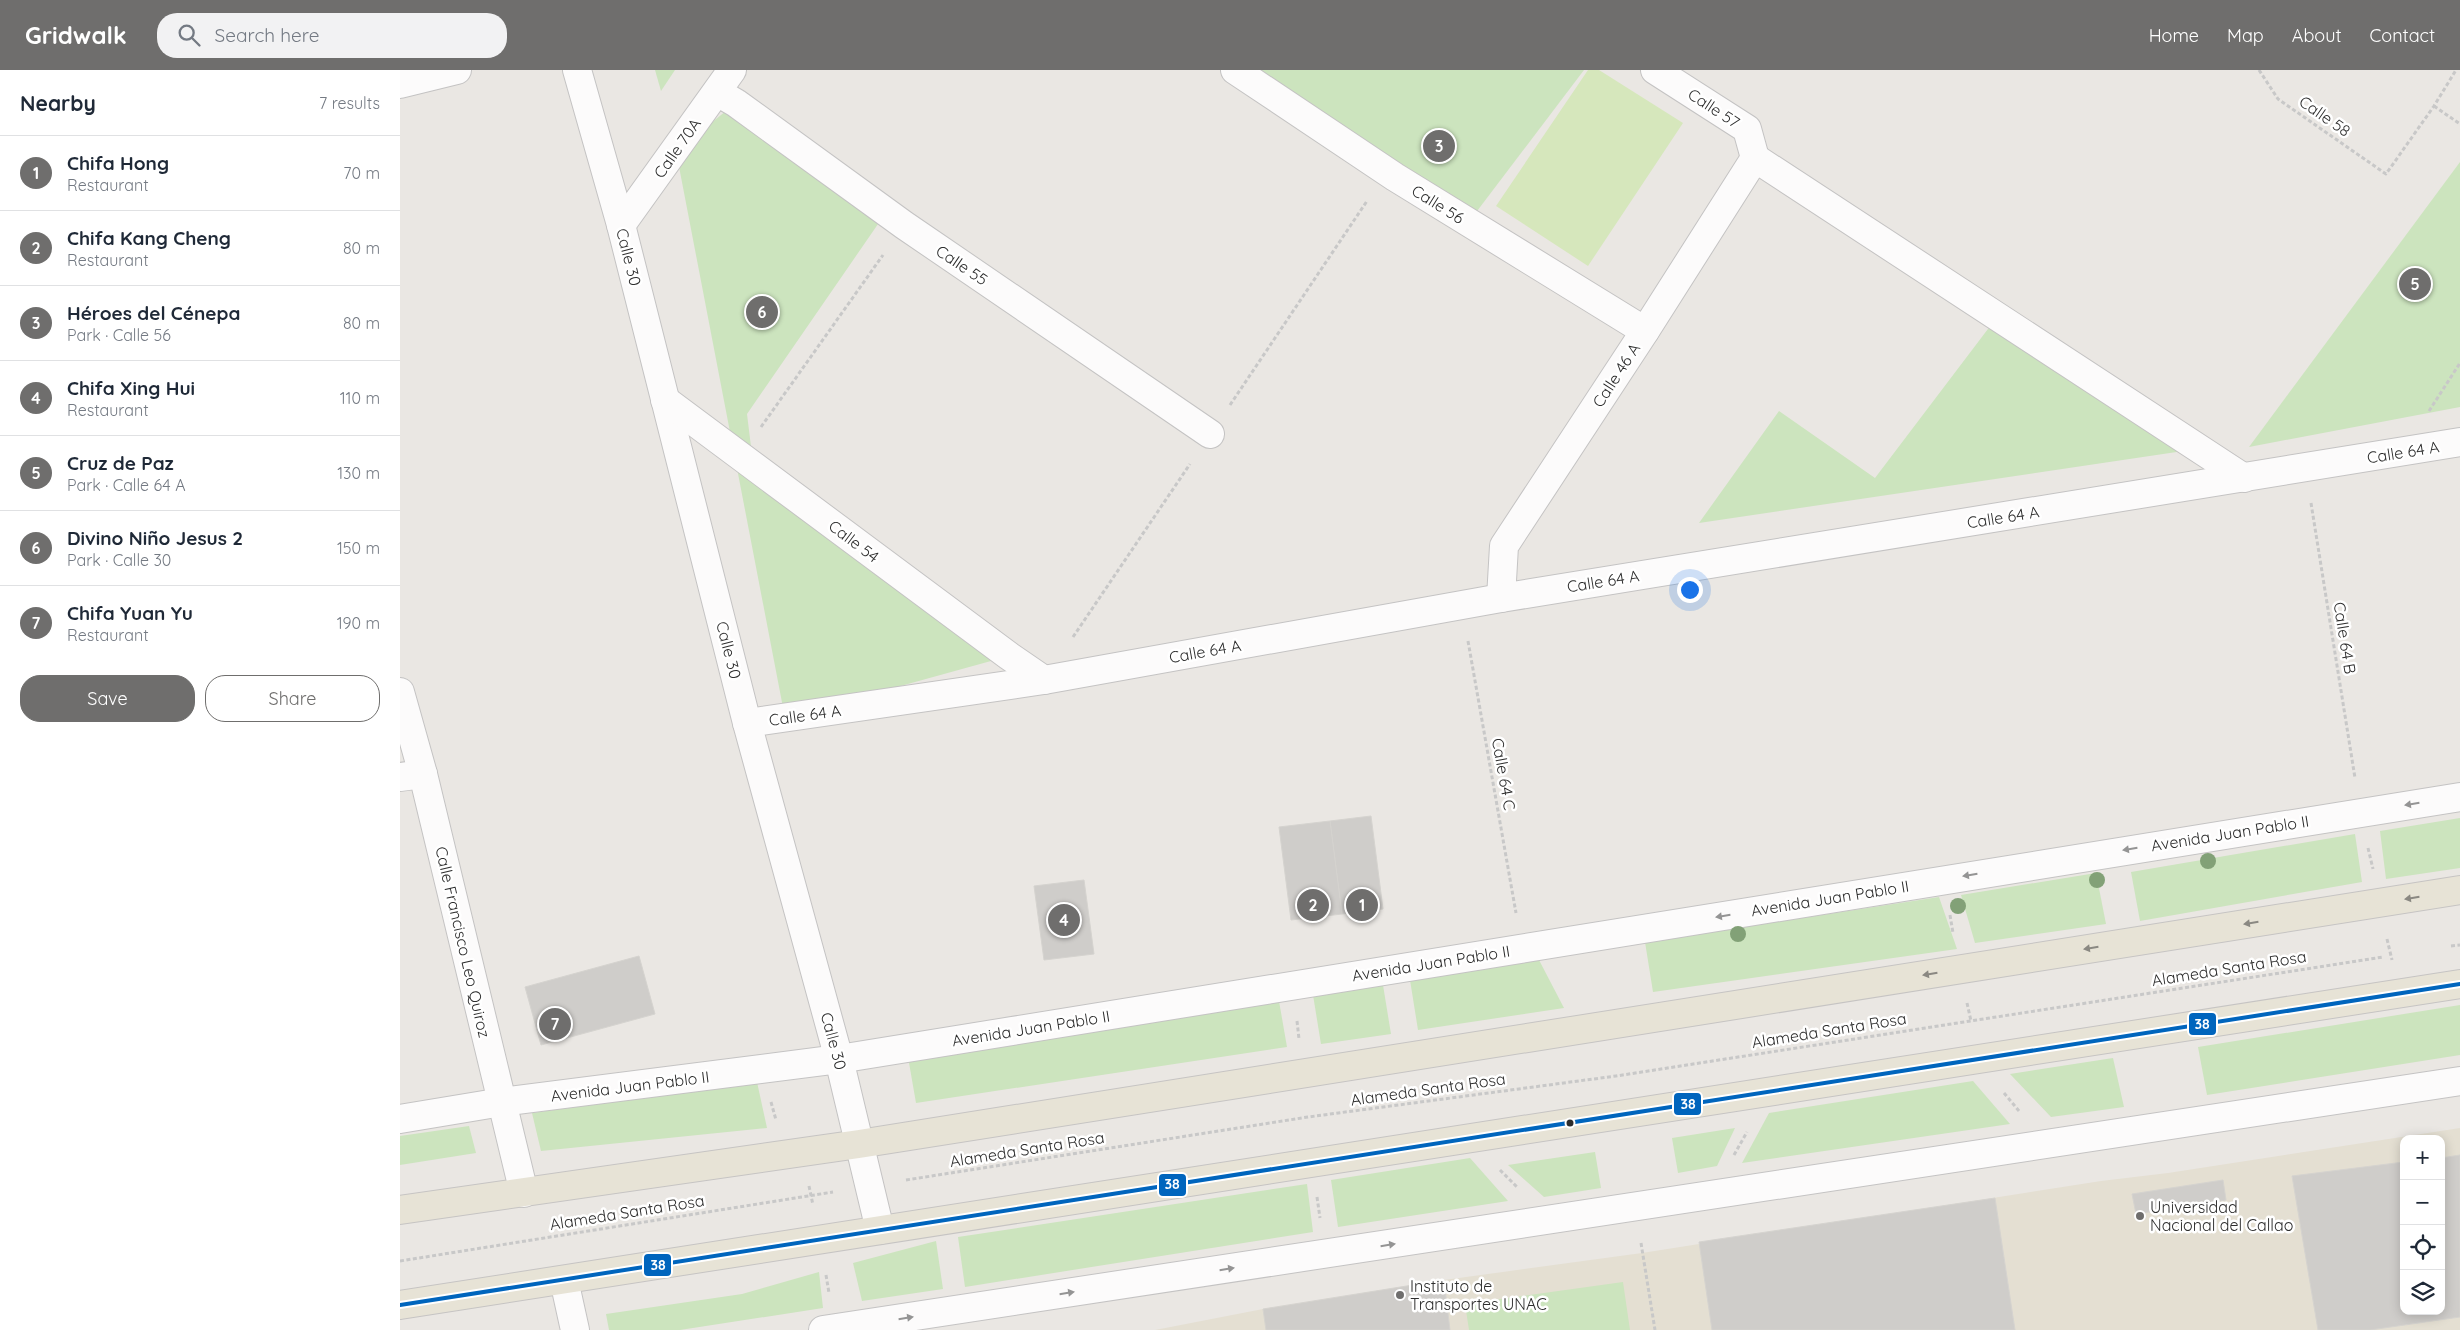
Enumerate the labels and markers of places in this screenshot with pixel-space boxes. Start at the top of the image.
pin: 3 [1423,127,1455,165]
pin: 5 [2399,265,2431,303]
pin: 6 [746,293,778,331]
pin: 2 [1297,886,1329,924]
pin: 1 [1346,886,1378,924]
pin: 4 [1048,901,1080,939]
pin: 7 [539,1005,571,1043]
unlabelled marker [1565,1118,1575,1128]
place label: Universidad Nacional del Callao [2150,1197,2293,1235]
marker: Universidad Nacional del Callao [2134,1210,2146,1222]
place label: Instituto de Transportes UNAC [1410,1276,1547,1314]
marker: Instituto de Transportes UNAC [1394,1289,1406,1301]

